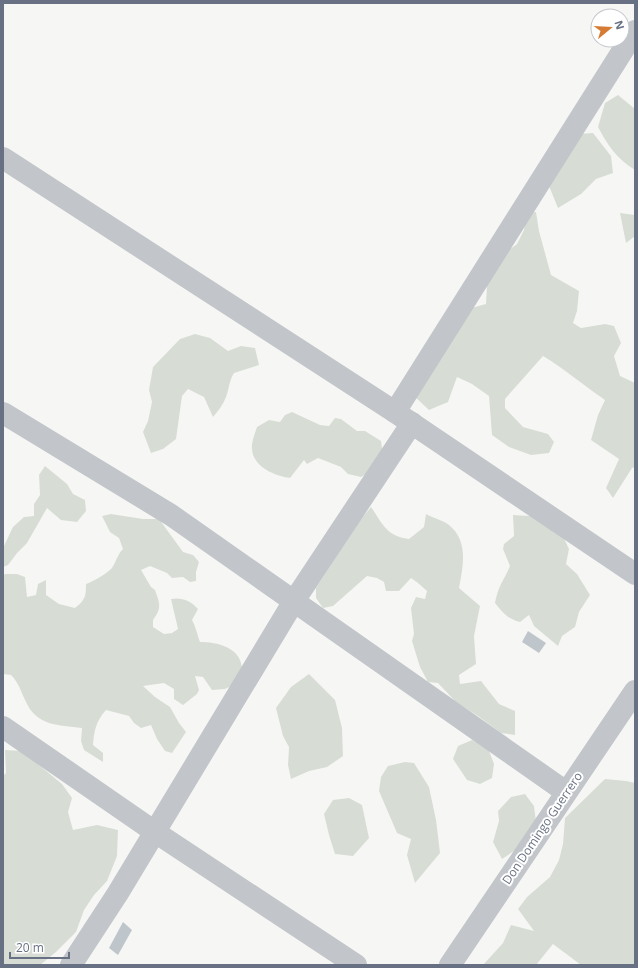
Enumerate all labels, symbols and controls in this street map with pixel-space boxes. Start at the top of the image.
north arrow [590,8,630,48]
text: N [611,18,629,31]
street label: Don Domingo Guerrero [498,768,586,888]
scale bar [10,934,69,960]
text: 20 m [16,939,44,956]

